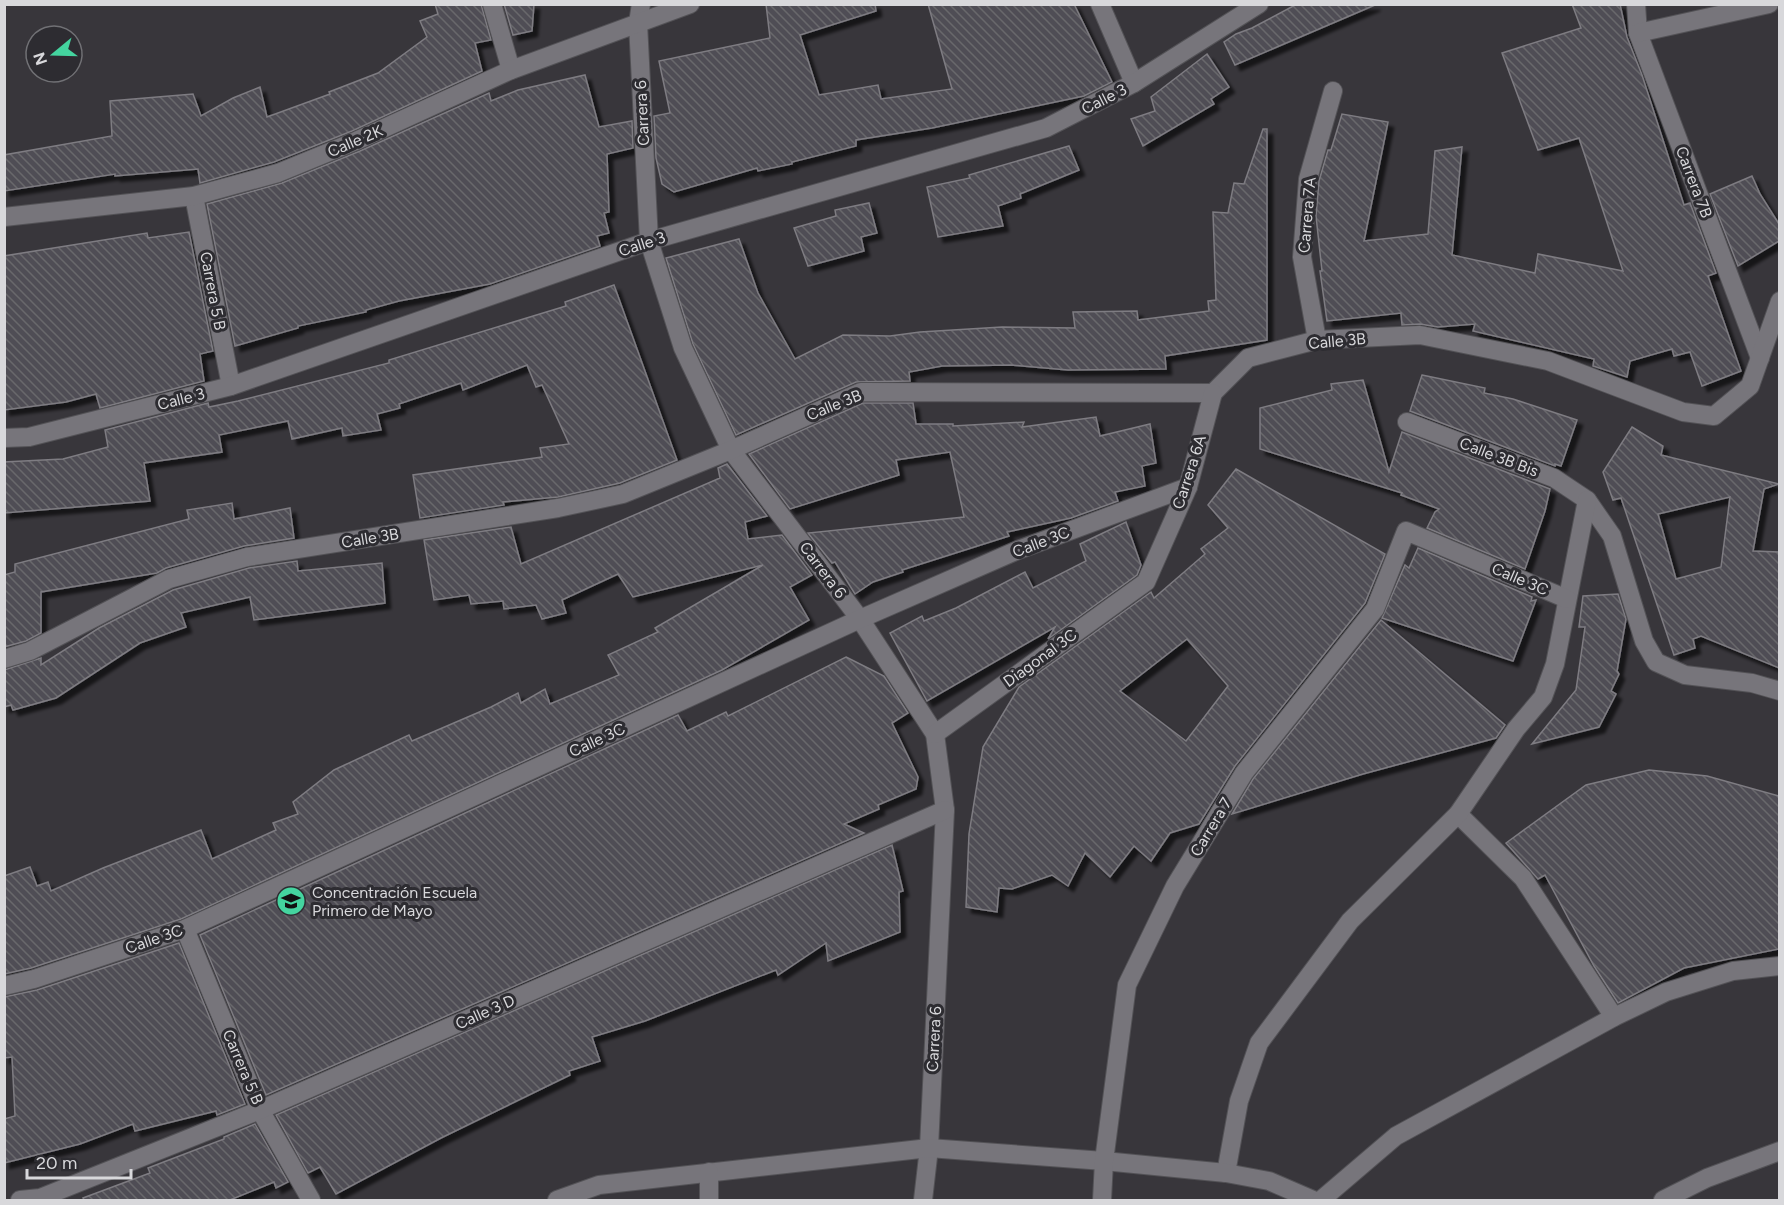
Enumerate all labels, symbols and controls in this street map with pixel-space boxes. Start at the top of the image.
north arrow [24,24,84,84]
text: N [29,50,51,68]
street label: Carrera 6 [631,80,653,146]
street label: Calle 3 [1078,80,1130,118]
street label: Calle 2K [325,121,386,161]
street label: Carrera 7B [1672,144,1716,221]
street label: Carrera 7A [1294,176,1320,254]
street label: Calle 3 [616,228,668,260]
street label: Carrera 5 B [196,250,230,332]
street label: Calle 3B [1307,329,1367,353]
street label: Calle 3 [155,384,207,414]
street label: Calle 3B [804,385,865,425]
street label: Carrera 6A [1168,432,1210,511]
street label: Calle 3B Bis [1457,433,1541,481]
street label: Calle 3C [1010,522,1072,562]
street label: Calle 3B [340,524,400,552]
street label: Carrera 6 [796,538,850,602]
street label: Calle 3C [1489,559,1551,599]
street label: Diagonal 3C [999,625,1081,691]
street label: Calle 3C [566,719,628,761]
street label: Carrera 7 [1186,794,1236,860]
place label: Concentración Escuela Primero de Mayo [312,883,477,920]
school or university icon: Concentración Escuela Primero de Mayo [275,885,307,917]
street label: Calle 3C [123,920,185,958]
street label: Calle 3 D [452,990,518,1034]
street label: Carrera 6 [923,1006,945,1072]
street label: Carrera 5 B [219,1027,267,1108]
scale bar [27,1142,130,1180]
text: 20 m [36,1152,77,1174]

